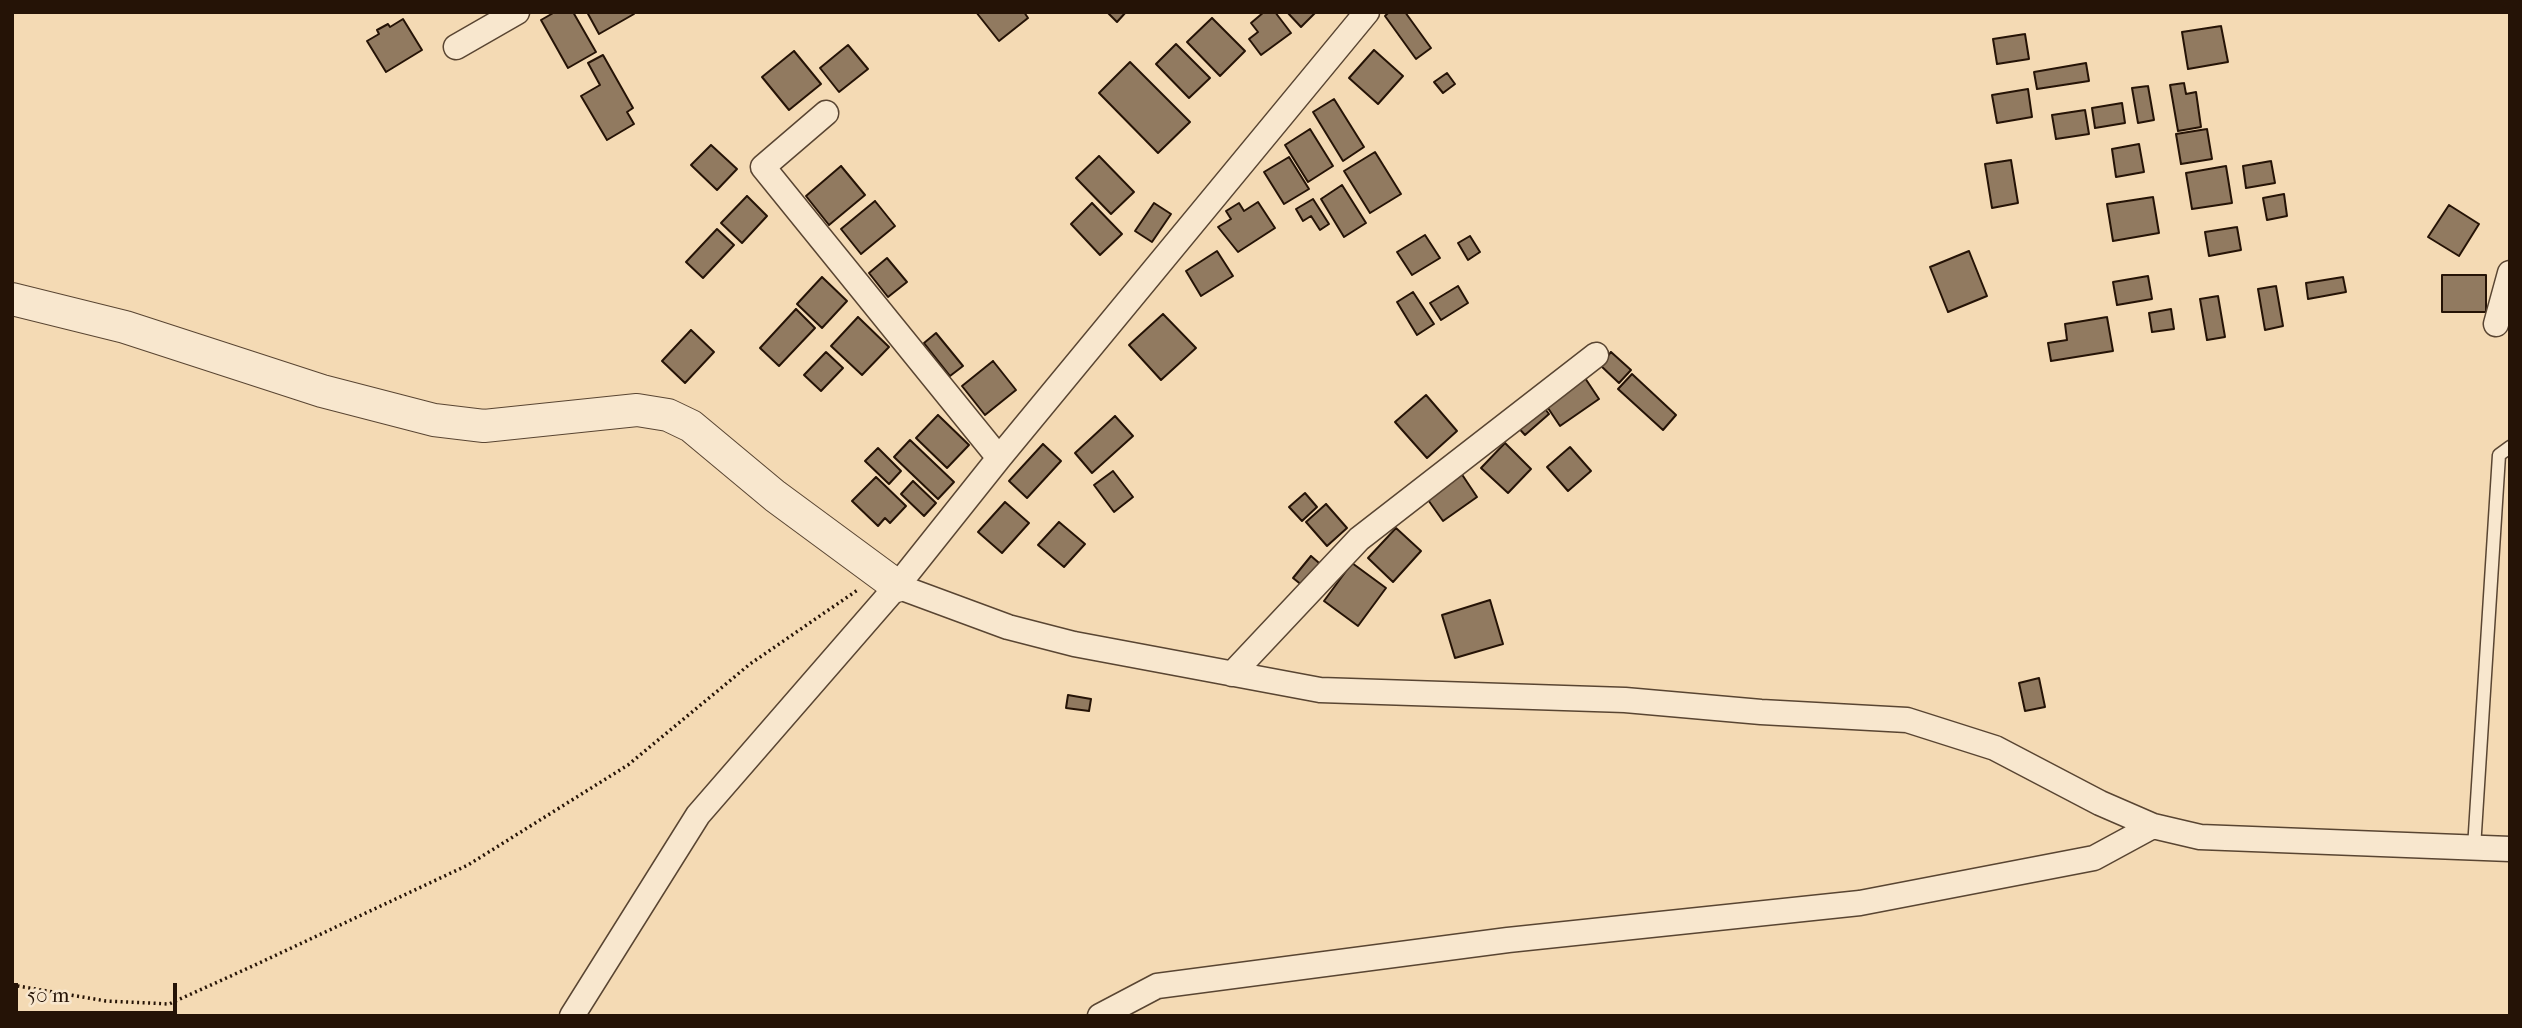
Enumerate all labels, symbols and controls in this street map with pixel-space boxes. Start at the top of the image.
scale bar [18,968,180,1012]
text: 50 m [27,983,70,1007]

